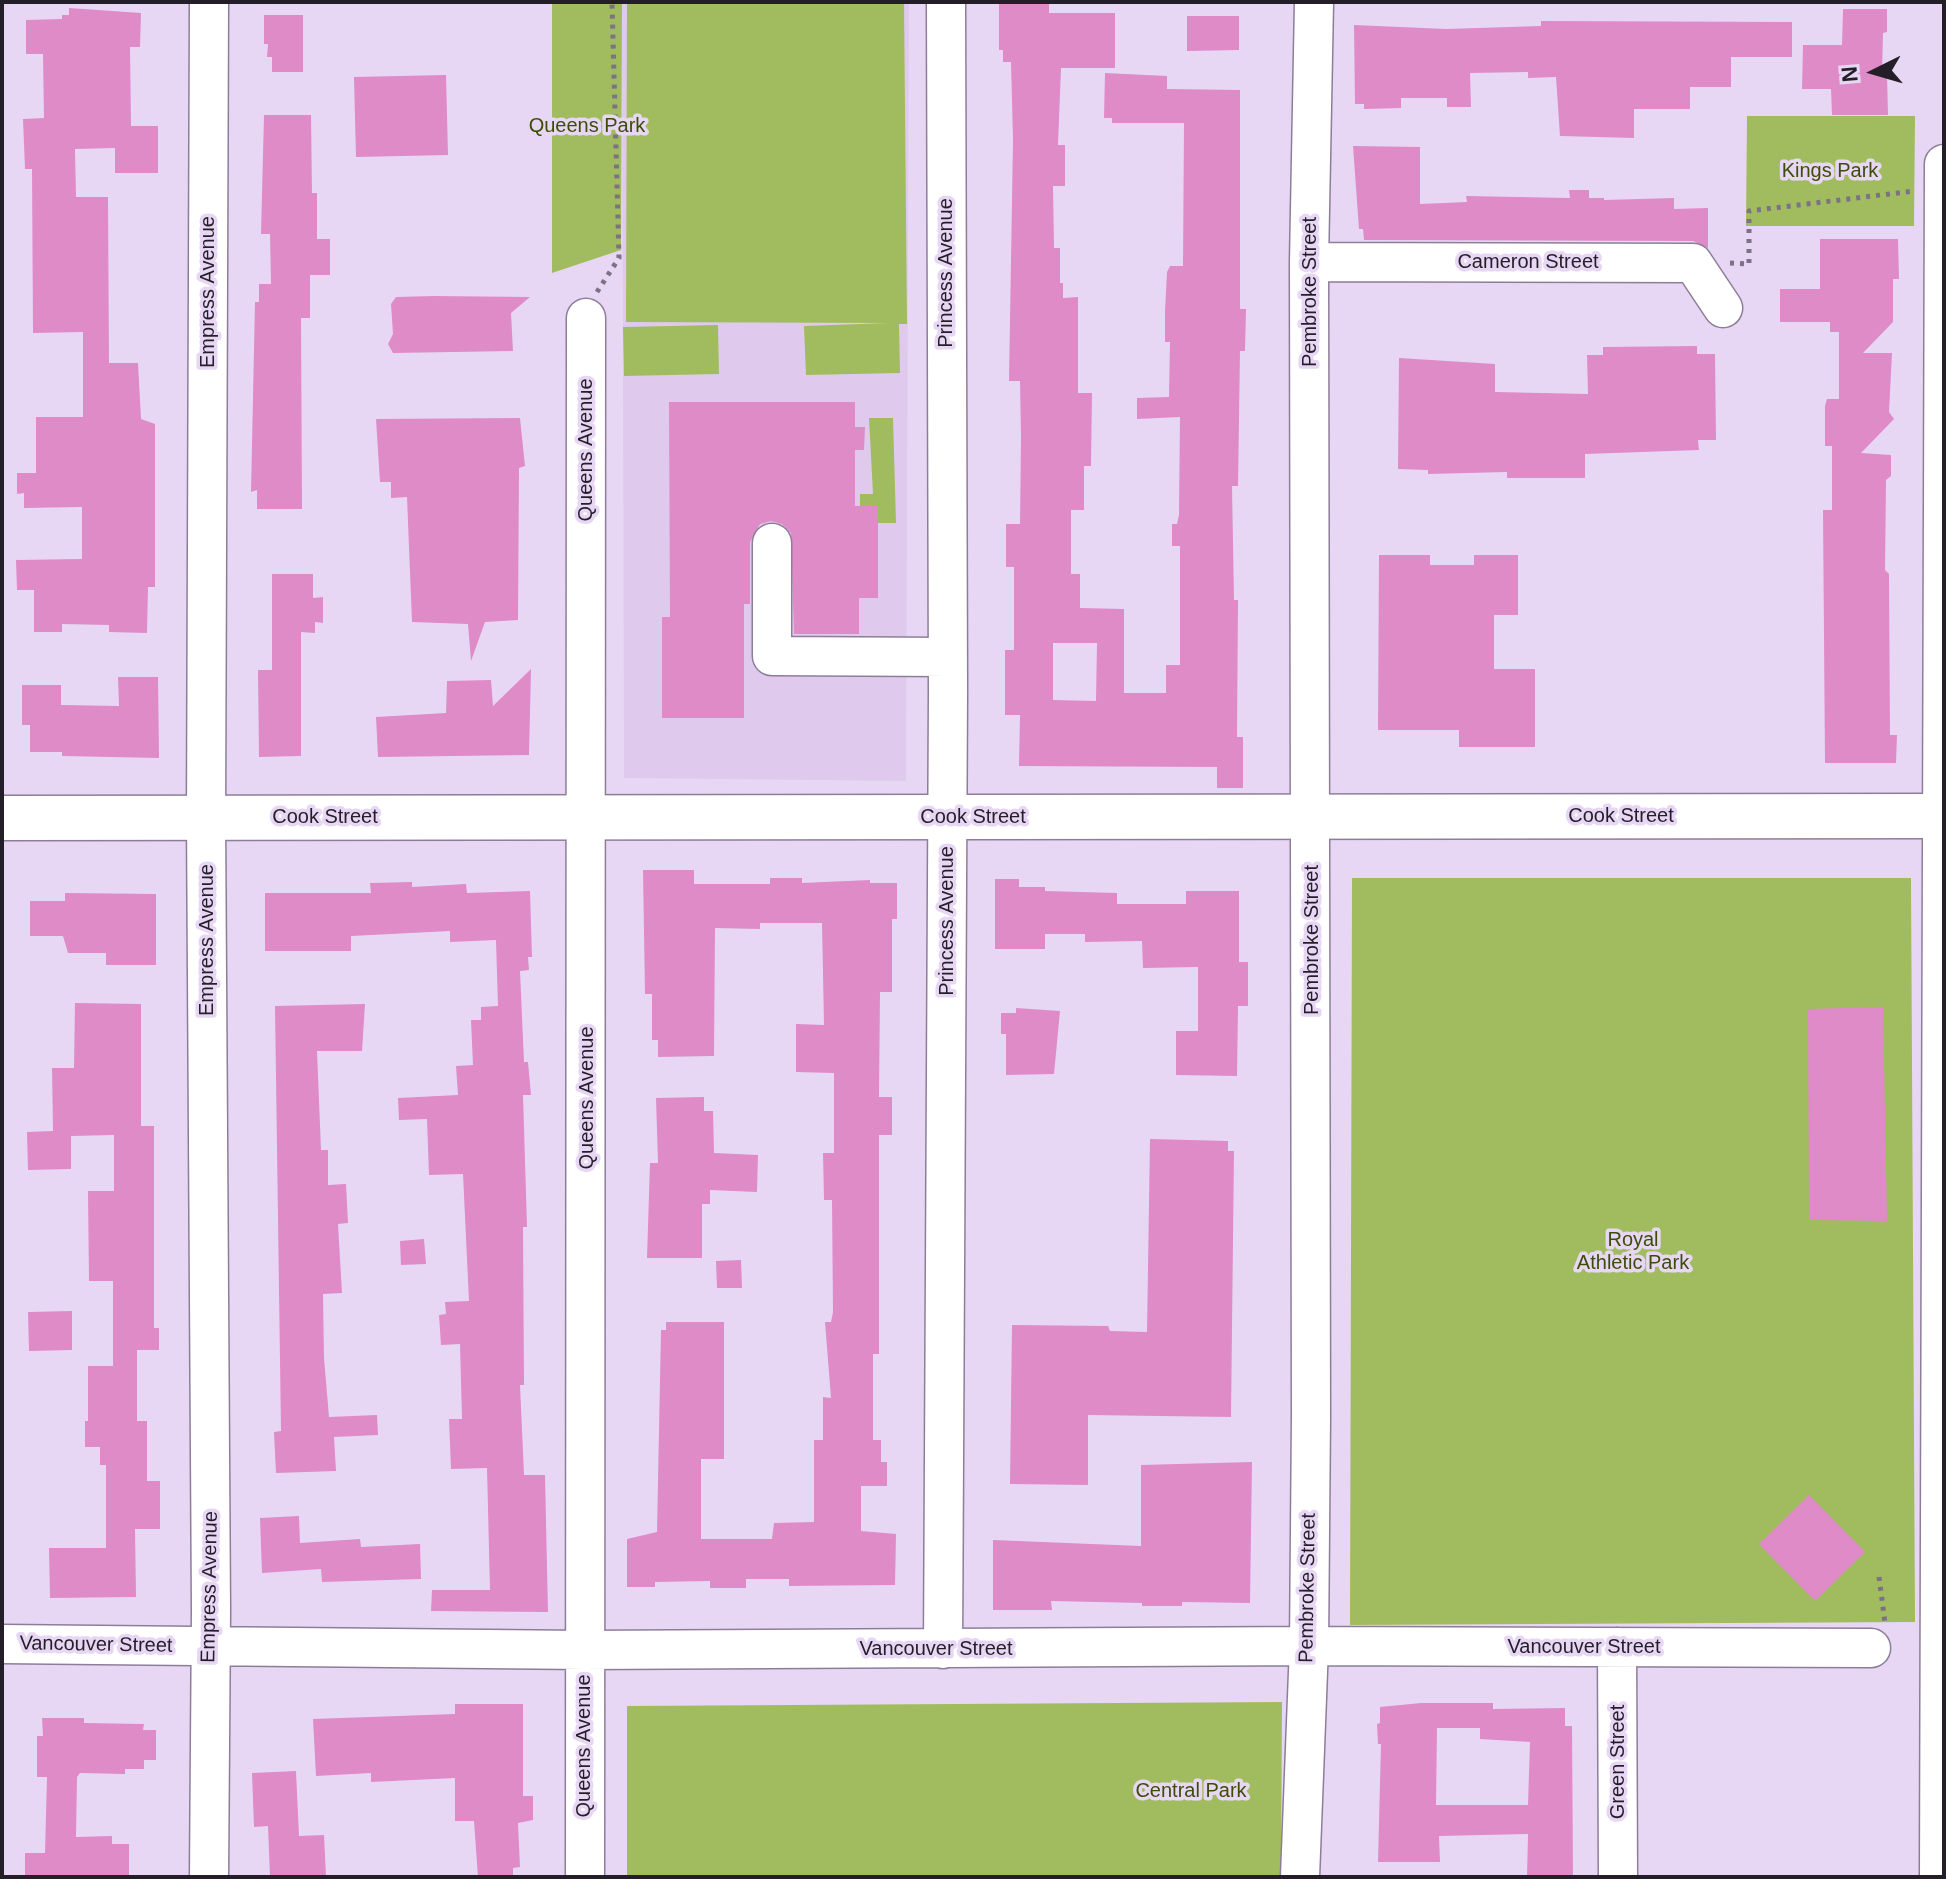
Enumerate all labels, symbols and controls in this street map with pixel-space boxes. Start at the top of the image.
north arrow [1834,32,1914,112]
text: N [1836,65,1863,83]
park label: Queens Park [529,114,645,138]
park label: Kings Park [1782,159,1878,183]
street label: Princess Avenue [934,198,958,348]
street label: Empress Avenue [196,216,220,368]
street label: Pembroke Street [1298,217,1322,367]
street label: Cameron Street [1457,250,1599,274]
street label: Queens Avenue [574,378,598,522]
street label: Cook Street [1568,804,1674,828]
street label: Cook Street [272,805,378,829]
street label: Cook Street [920,805,1026,829]
street label: Princess Avenue [935,846,959,996]
street label: Empress Avenue [195,864,219,1016]
street label: Pembroke Street [1300,865,1324,1015]
street label: Queens Avenue [575,1026,599,1170]
park label: Royal Athletic Park [1577,1228,1689,1275]
street label: Empress Avenue [197,1511,223,1663]
street label: Pembroke Street [1295,1513,1321,1663]
street label: Vancouver Street [19,1632,173,1658]
street label: Vancouver Street [1507,1635,1661,1659]
street label: Vancouver Street [859,1637,1013,1661]
street label: Queens Avenue [572,1674,596,1818]
street label: Green Street [1606,1705,1630,1819]
park label: Central Park [1135,1779,1247,1803]

